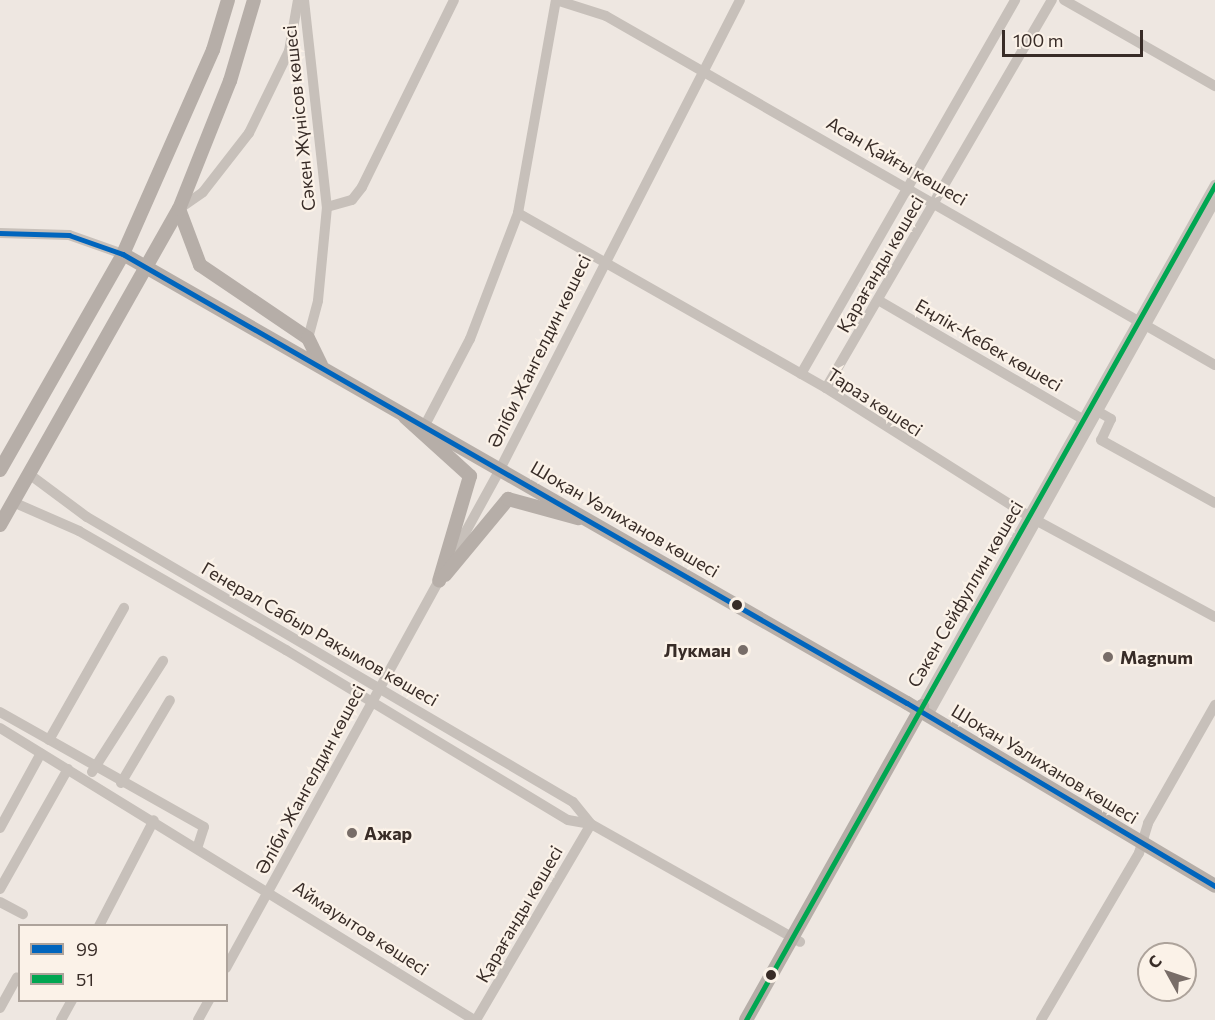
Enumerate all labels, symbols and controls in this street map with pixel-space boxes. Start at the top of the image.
scale bar [1005,18,1146,56]
street label: Сәкен Жүнісов көшесі [278,24,320,212]
text: 100 m [1013,29,1063,51]
street label: Асан Қайғы көшесі [823,112,971,210]
street label: Қарағанды көшесі [832,192,928,336]
street label: Әліби Жангелдин көшесі [483,251,595,451]
street label: Еңлік-Кебек көшесі [912,294,1066,396]
street label: Тараз көшесі [823,363,927,441]
street label: Шоқан Уәлиханов көшесі [527,456,723,582]
street label: Сәкен Сейфуллин көшесі [903,497,1027,691]
street label: Генерал Сабыр Рақымов көшесі [198,557,442,711]
unlabelled marker [731,599,743,611]
place label: Лукман [664,639,731,661]
marker: Лукман [736,643,750,657]
place label: Magnum [1120,646,1193,668]
marker: Magnum [1101,650,1115,664]
street label: Әліби Жангелдин көшесі [251,680,369,878]
street label: Шоқан Уәлиханов көшесі [948,700,1142,828]
place label: Ажар [364,822,412,844]
marker: Ажар [345,826,359,840]
street label: Қарағанды көшесі [471,842,567,986]
street label: Аймауытов көшесі [289,876,433,980]
legend [18,924,228,1002]
text: 99 [76,938,98,960]
north arrow [1137,942,1197,1002]
text: С [1144,951,1165,972]
text: 51 [76,968,94,990]
unlabelled marker [765,969,777,981]

